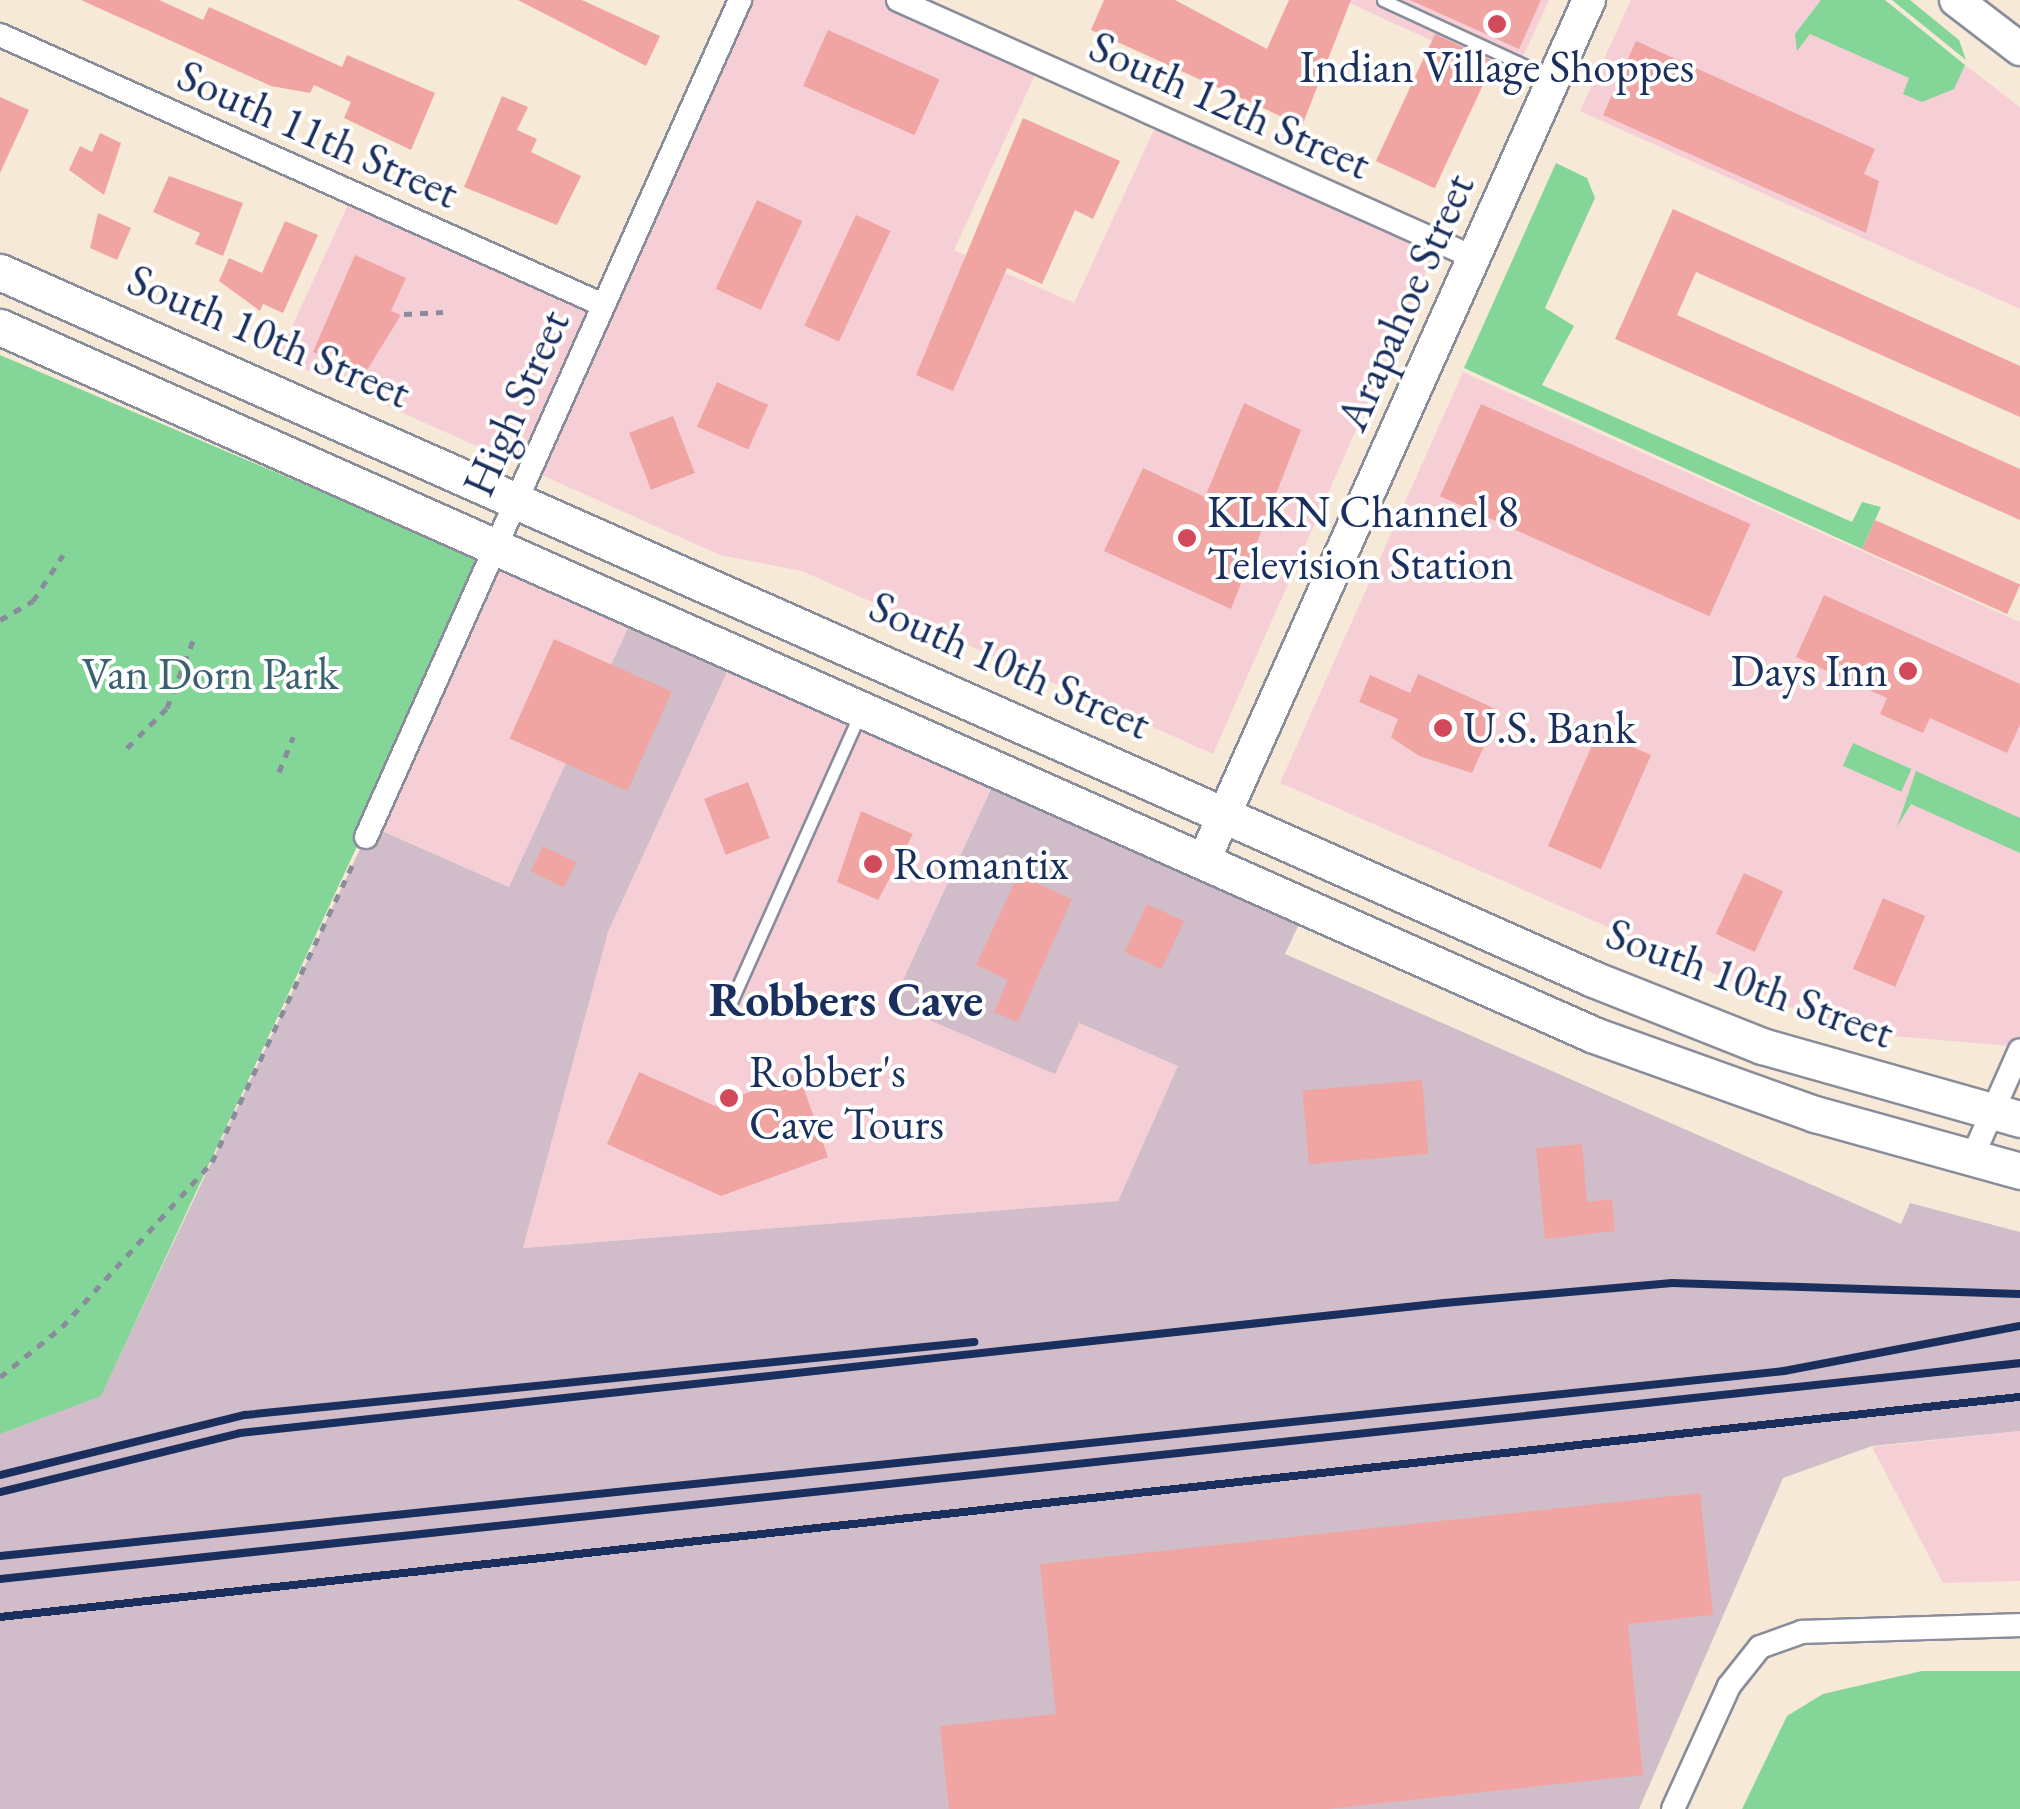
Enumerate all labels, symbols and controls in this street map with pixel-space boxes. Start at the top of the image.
marker: Indian Village Shoppes [1486,13,1508,35]
street label: South 12th Street [1081,19,1379,191]
place label: Indian Village Shoppes [1300,40,1694,94]
street label: South 11th Street [169,48,467,220]
street label: Arapahoe Street [1324,165,1486,439]
street label: South 10th Street [120,252,418,420]
street label: High Street [451,302,581,504]
place label: KLKN Channel 8 Television Station [1207,485,1519,591]
marker: KLKN Channel 8 Television Station [1176,527,1198,549]
street label: South 10th Street [861,579,1159,751]
place label: Days Inn [1731,644,1888,698]
park label: Van Dorn Park [81,647,339,701]
marker: Days Inn [1897,660,1919,682]
place label: U.S. Bank [1463,701,1636,755]
marker: U.S. Bank [1432,717,1454,739]
place label: Romantix [893,837,1069,891]
marker: Romantix [862,853,884,875]
street label: South 10th Street [1599,906,1901,1060]
district label: Robbers Cave [709,971,983,1029]
place label: Robber's Cave Tours [749,1045,944,1151]
marker: Robber's Cave Tours [718,1087,740,1109]

